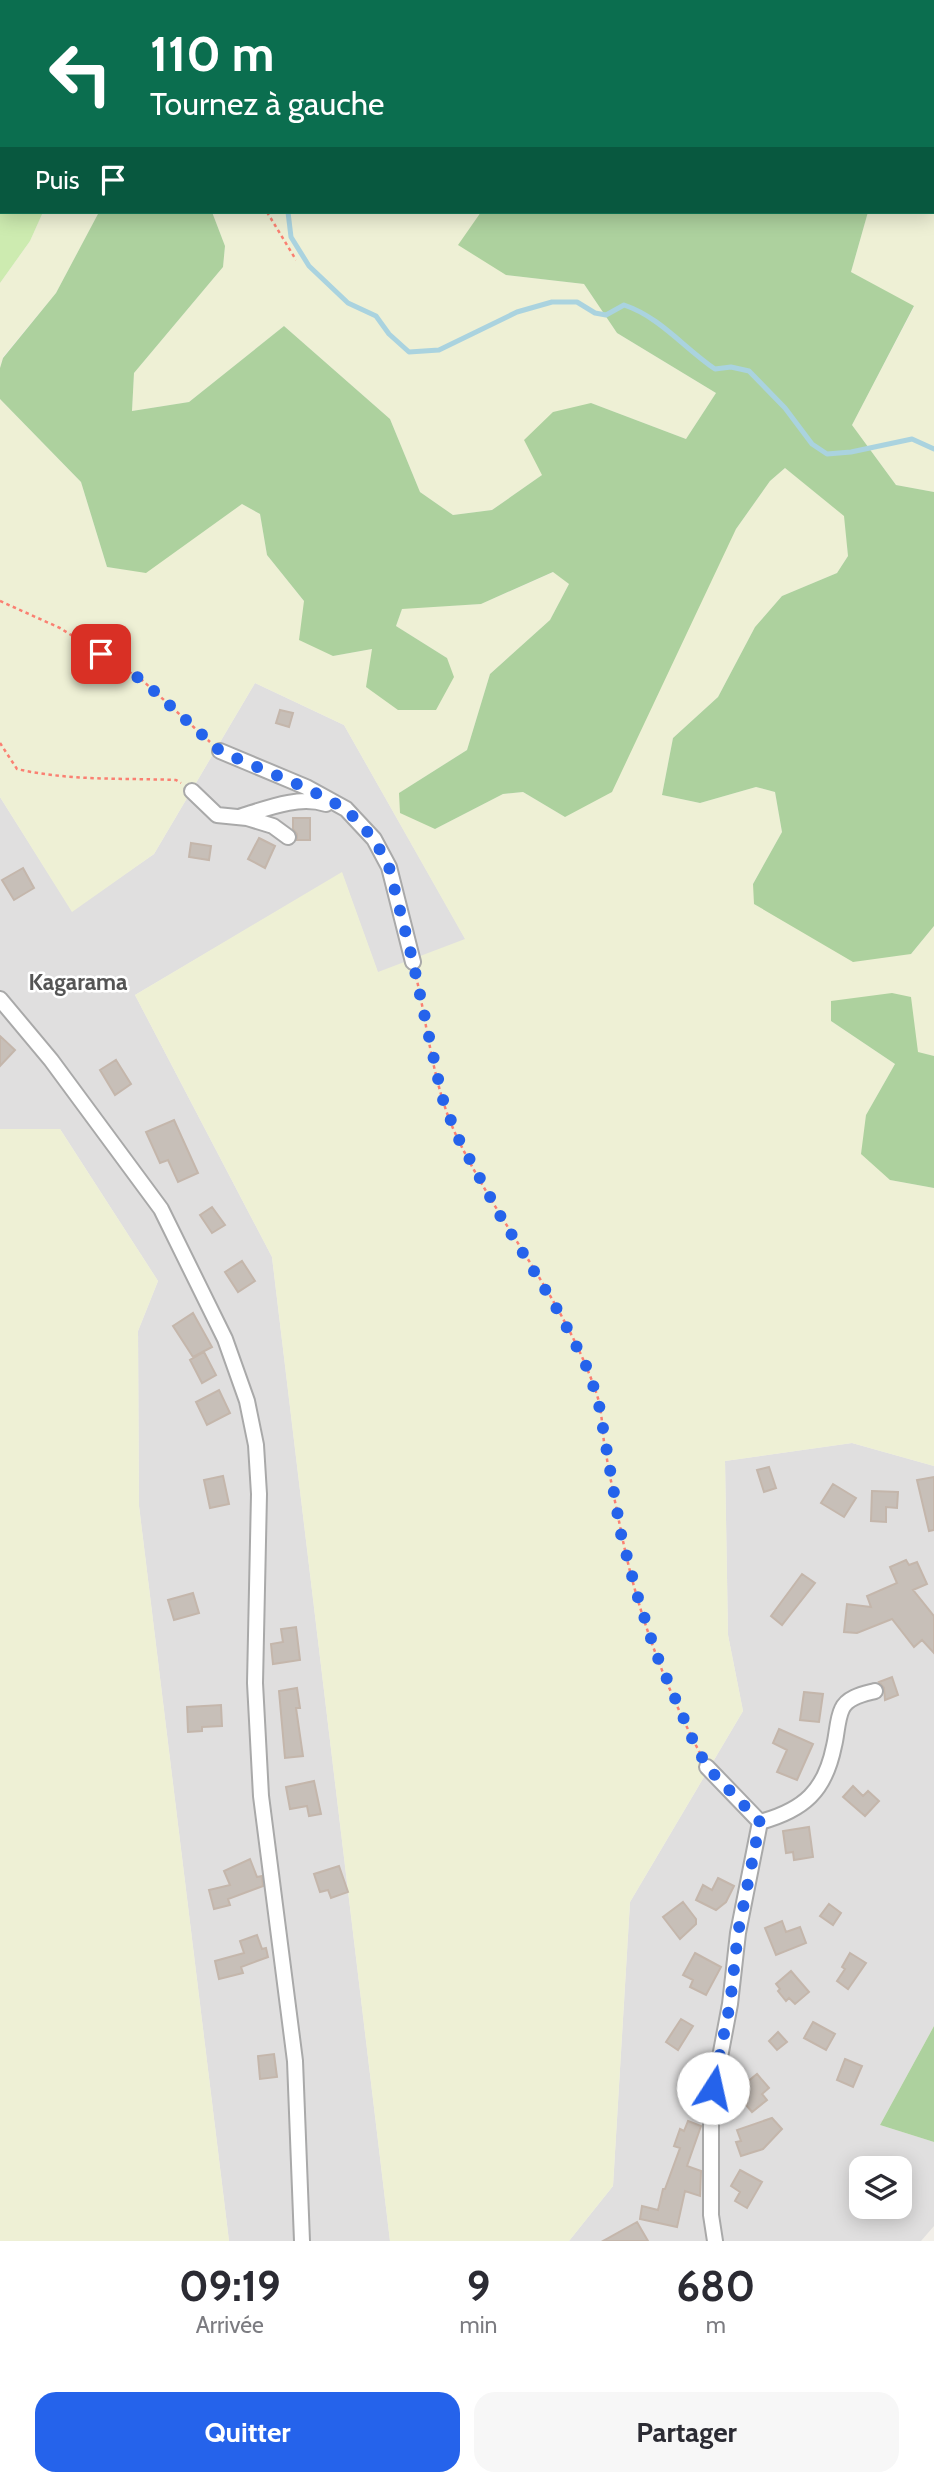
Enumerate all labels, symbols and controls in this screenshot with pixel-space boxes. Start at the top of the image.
text: 110 m [150,24,274,83]
icon: left [35,28,126,119]
text: Tournez à gauche [150,84,384,123]
icon: arrive [94,161,132,199]
text: Puis [35,164,80,196]
pin [71,624,131,684]
icon: arrive [82,635,120,673]
district label: Kagarama [28,968,128,996]
position arrow [676,2051,750,2125]
map controls [849,2156,912,2219]
button: layers [849,2156,912,2219]
text: 09:19 [179,2260,281,2312]
text: 9 [467,2260,490,2312]
text: 680 [676,2260,755,2312]
text: Arrivée [196,2311,264,2339]
text: min [460,2311,497,2339]
text: m [706,2311,726,2339]
button: Quitter [35,2392,460,2472]
button: Partager [474,2392,899,2472]

